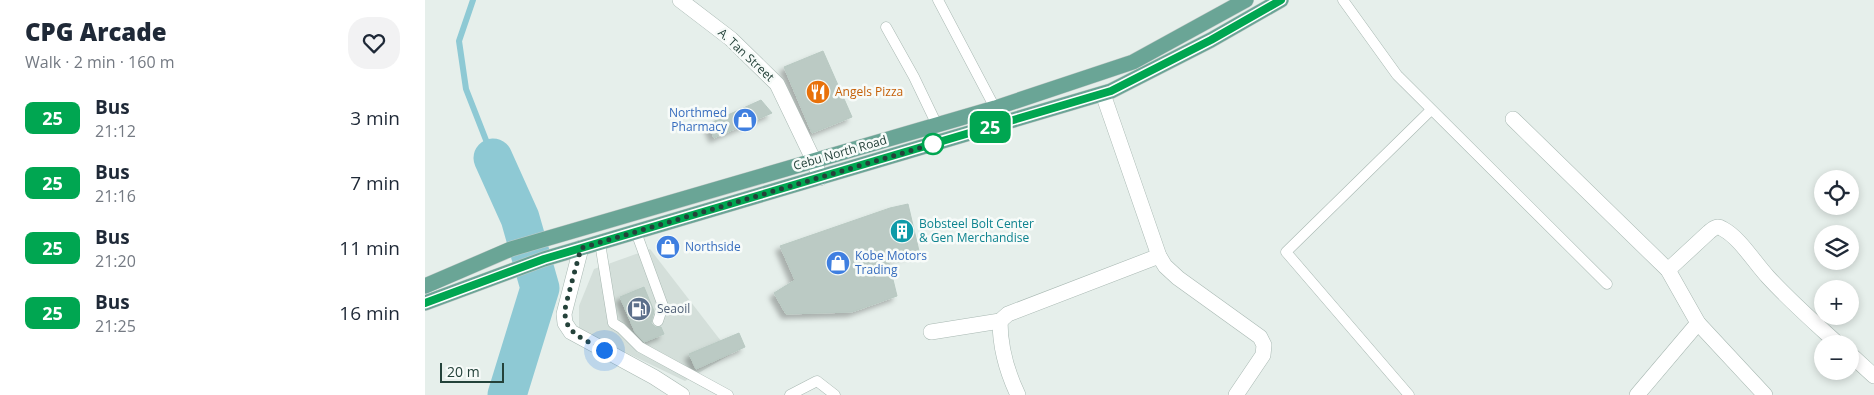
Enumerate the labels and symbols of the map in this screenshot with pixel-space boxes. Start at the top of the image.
street label: A. Tan Street [715,24,778,85]
restaurant icon: Angels Pizza [805,79,831,105]
place label: Angels Pizza [835,83,903,100]
place label: Northmed Pharmacy [669,104,728,135]
shop icon: Northmed Pharmacy [732,107,758,133]
line badge: 25 [967,111,1013,143]
street label: Cebu North Road [791,131,889,174]
unlabelled marker [922,133,944,155]
place label: Bobsteel Bolt Center & Gen Merchandise [919,215,1034,246]
building icon: Bobsteel Bolt Center & Gen Merchandise [889,218,915,244]
shop icon: Northside [655,234,681,260]
place label: Northside [685,238,741,255]
place label: Kobe Motors Trading [855,247,927,278]
shop icon: Kobe Motors Trading [825,250,851,276]
fuel station icon: Seaoil [626,296,652,322]
place label: Seaoil [657,300,690,317]
your location [592,338,617,363]
scale bar [440,360,504,383]

